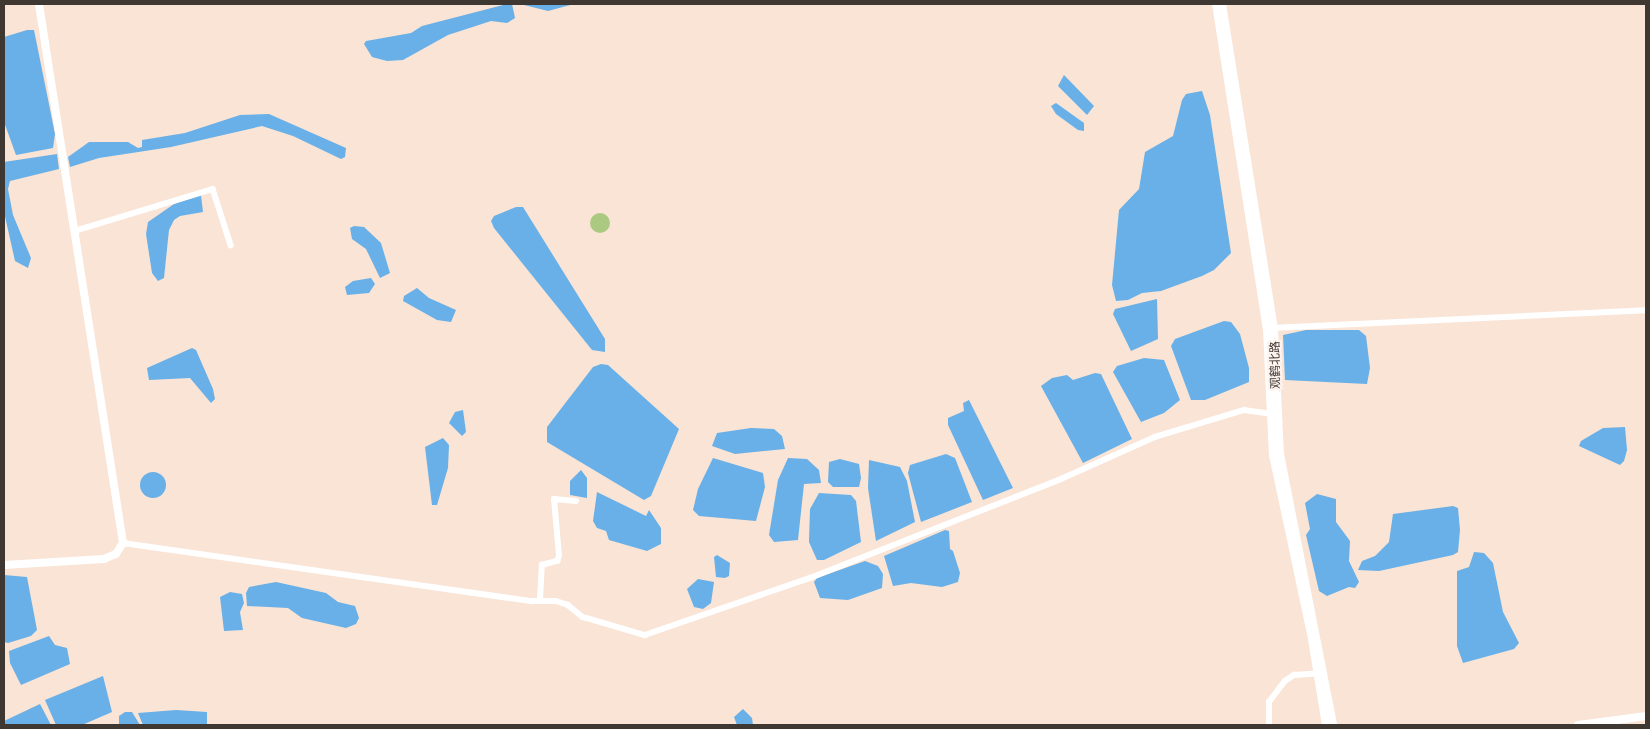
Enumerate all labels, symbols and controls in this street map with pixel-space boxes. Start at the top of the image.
street label: 观鹤北路 [1267,341,1283,389]

